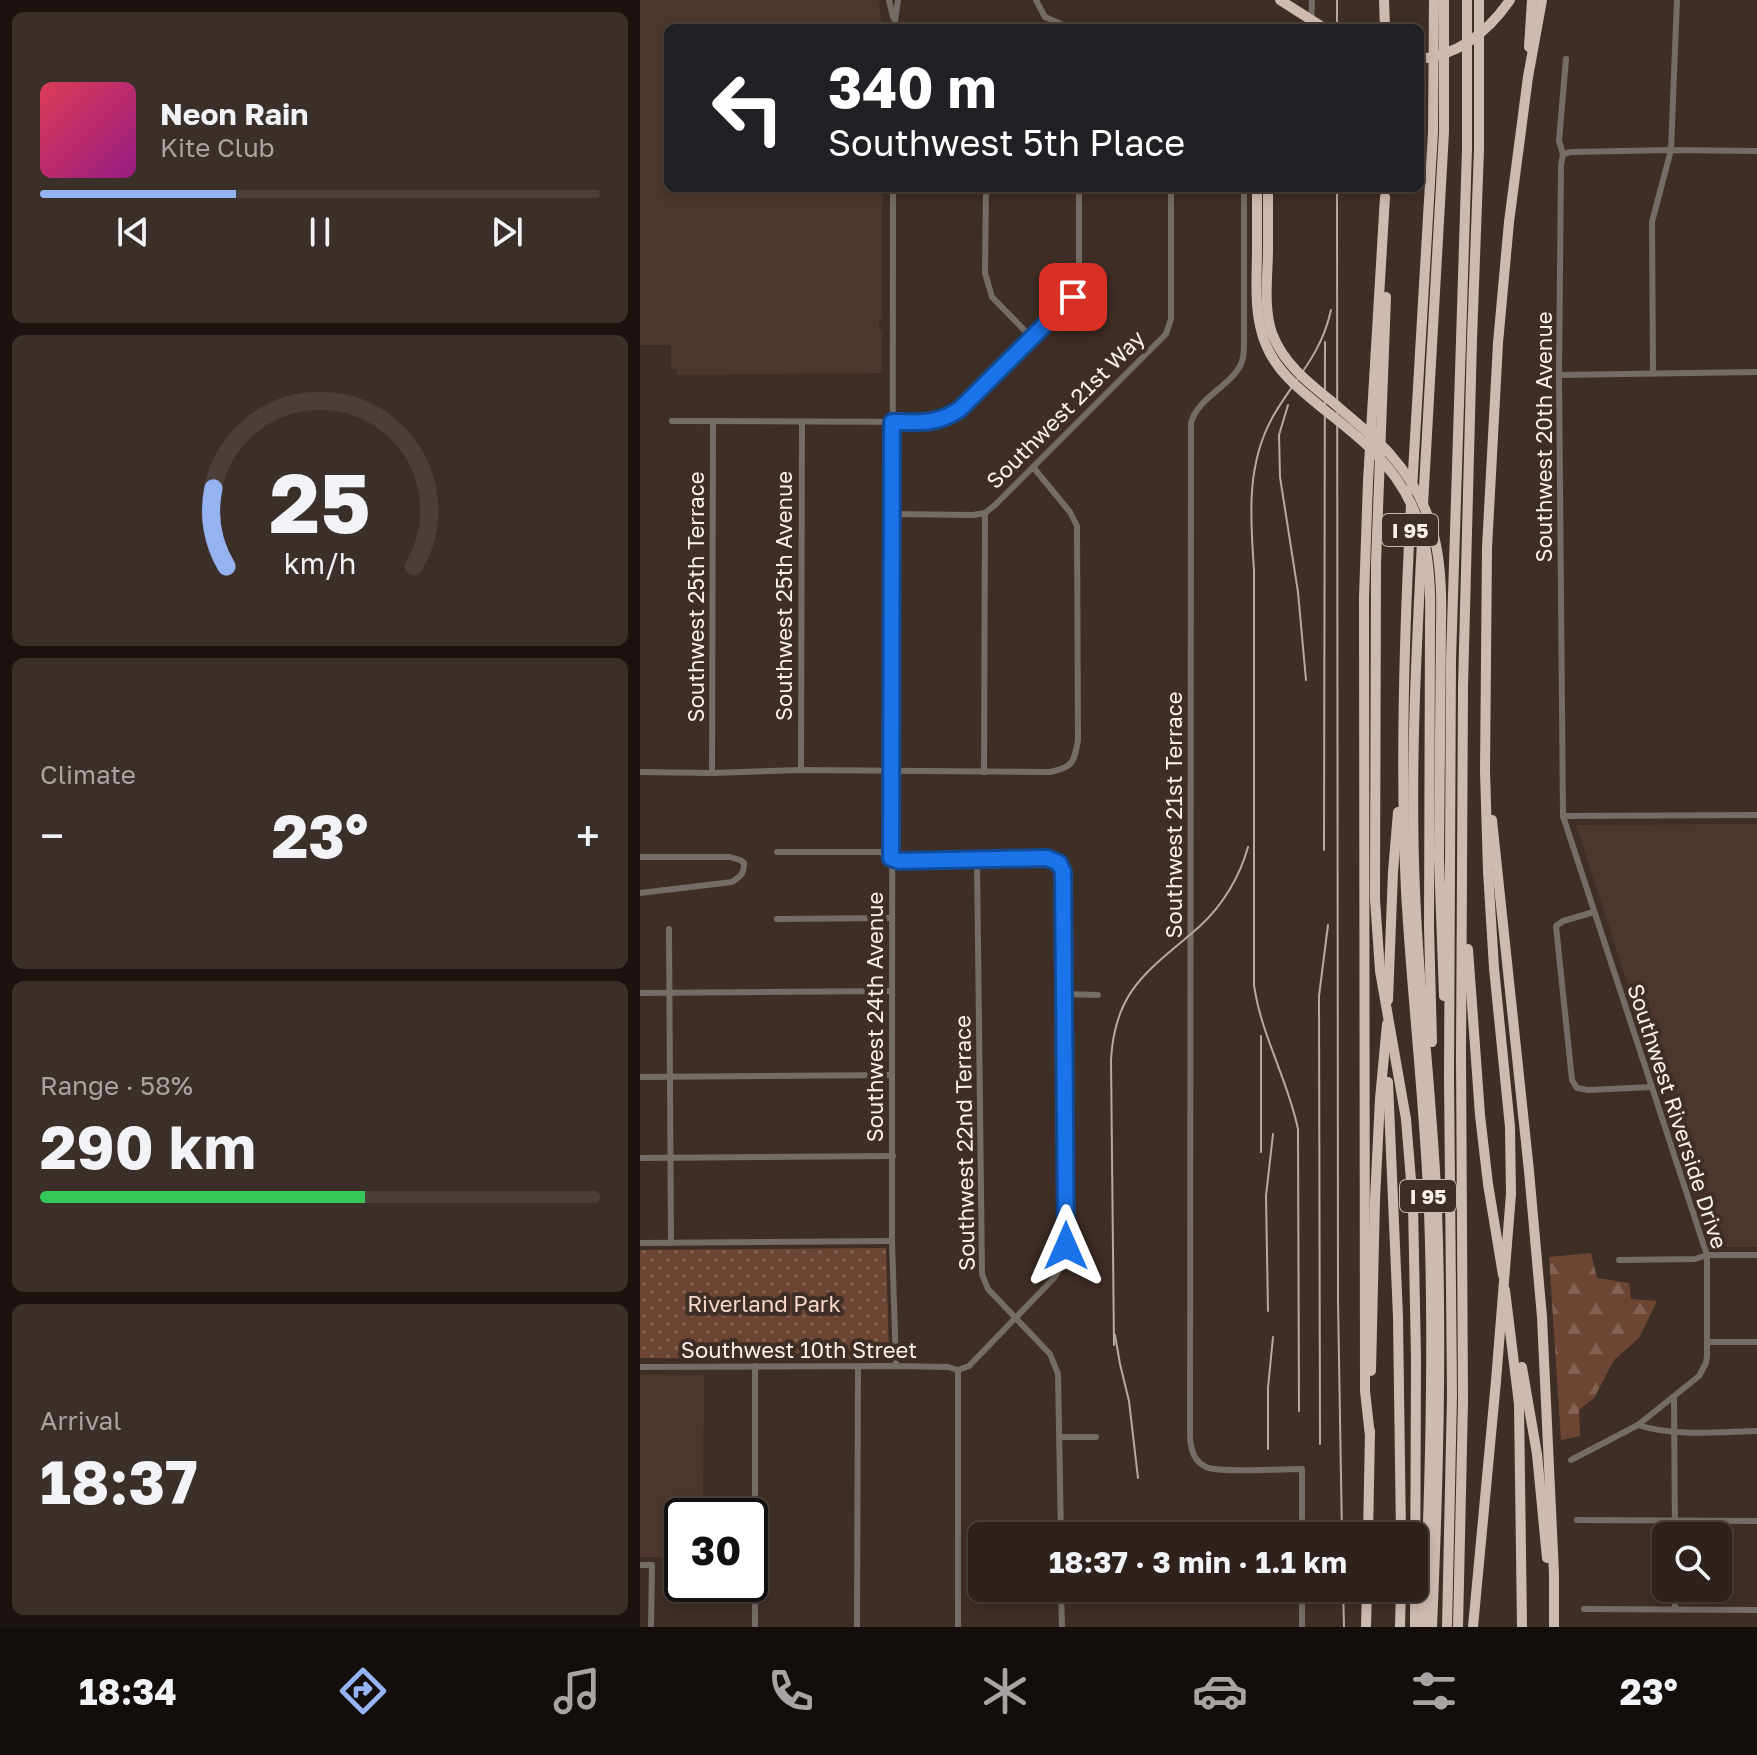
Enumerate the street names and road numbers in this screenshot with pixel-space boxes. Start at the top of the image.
street label: Southwest 20th Avenue [1530,312,1557,562]
street label: Southwest 21st Way [980,324,1150,494]
street label: Southwest 25th Avenue [770,471,797,721]
street label: Southwest 25th Terrace [682,472,709,722]
road number: I 95 [1382,514,1438,546]
street label: Southwest 21st Terrace [1160,692,1187,938]
street label: Southwest 24th Avenue [861,892,888,1142]
street label: Southwest Riverside Drive [1622,980,1734,1252]
street label: Southwest 22nd Terrace [948,1015,980,1271]
road number: I 95 [1400,1180,1456,1212]
street label: Southwest 10th Street [681,1336,917,1363]

